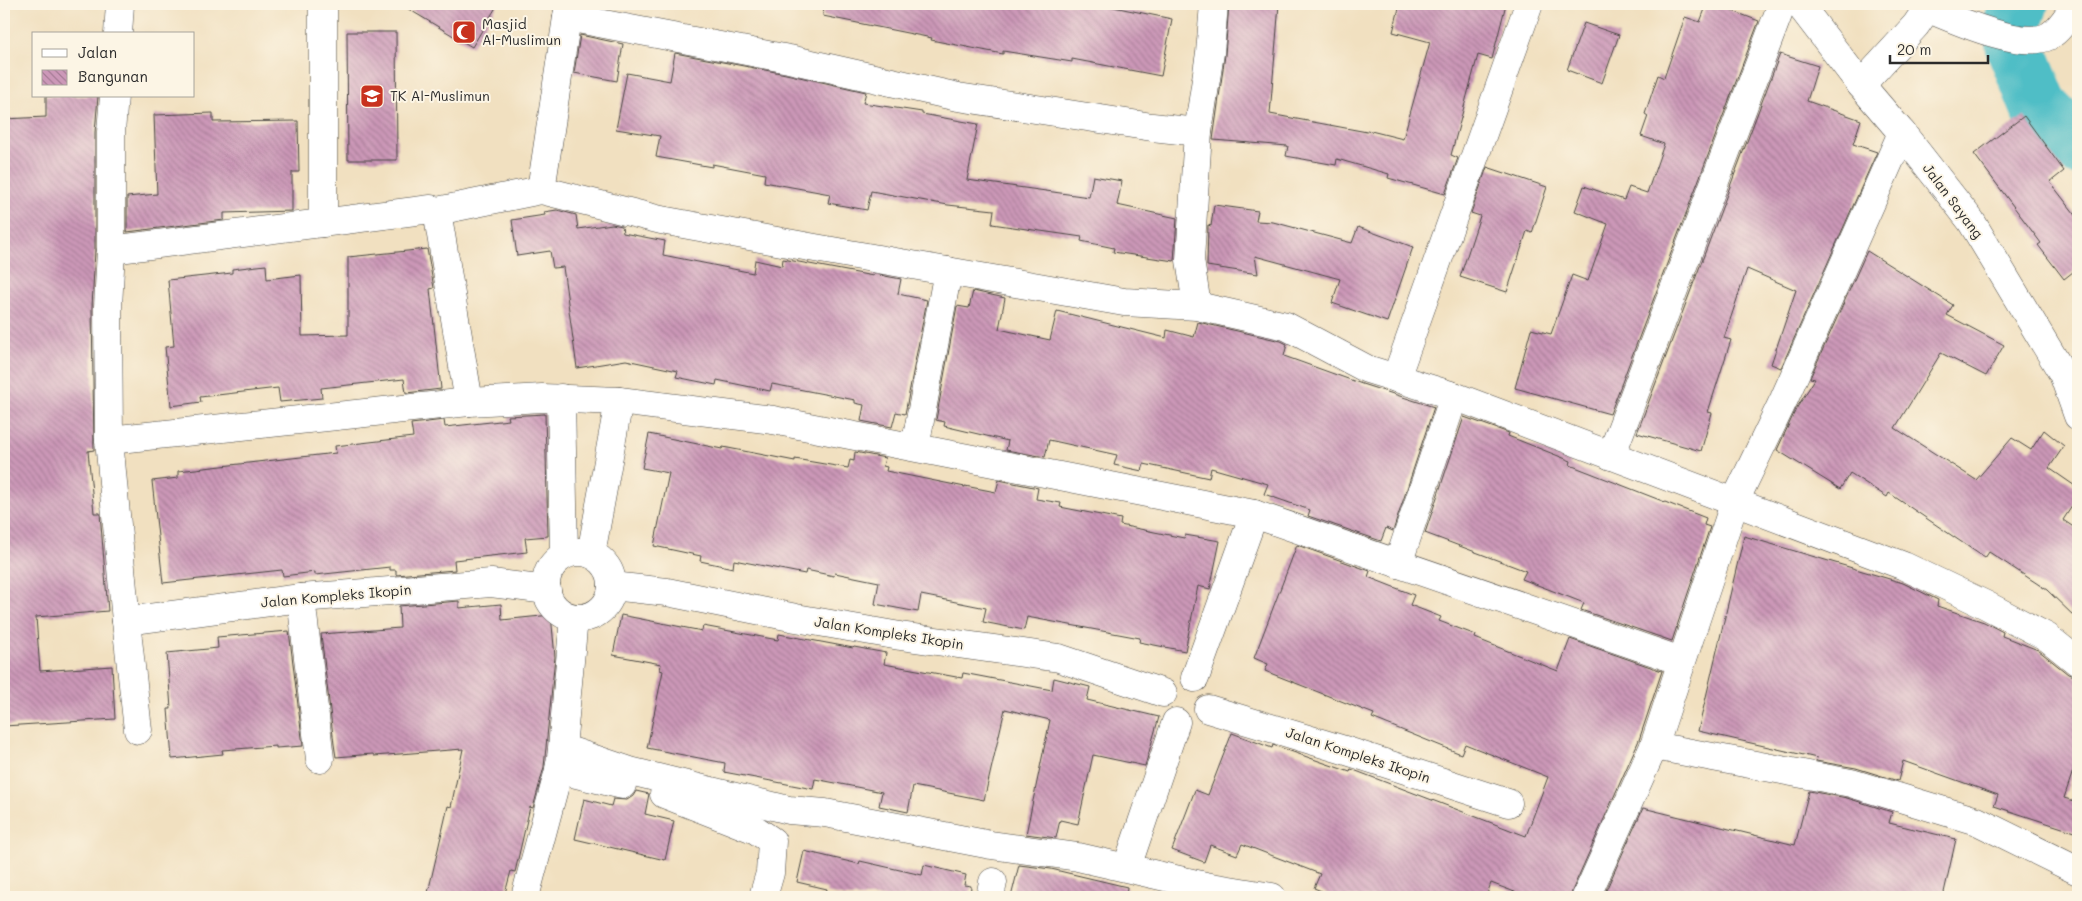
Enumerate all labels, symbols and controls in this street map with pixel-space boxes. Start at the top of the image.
place label: Masjid Al-Muslimun [482,14,561,49]
mosque icon: Masjid Al-Muslimun [451,19,477,45]
legend [32,32,195,98]
scale bar [1890,32,1987,64]
text: 20 m [1897,39,1931,59]
text: Jalan [78,42,117,62]
text: Bangunan [78,66,148,86]
school or university icon: TK Al-Muslimun [359,83,385,109]
place label: TK Al-Muslimun [390,86,490,105]
street label: Jalan Sayang [1919,159,1988,242]
street label: Jalan Kompleks Ikopin [260,579,412,612]
street label: Jalan Kompleks Ikopin [813,611,965,654]
street label: Jalan Kompleks Ikopin [1283,722,1433,787]

